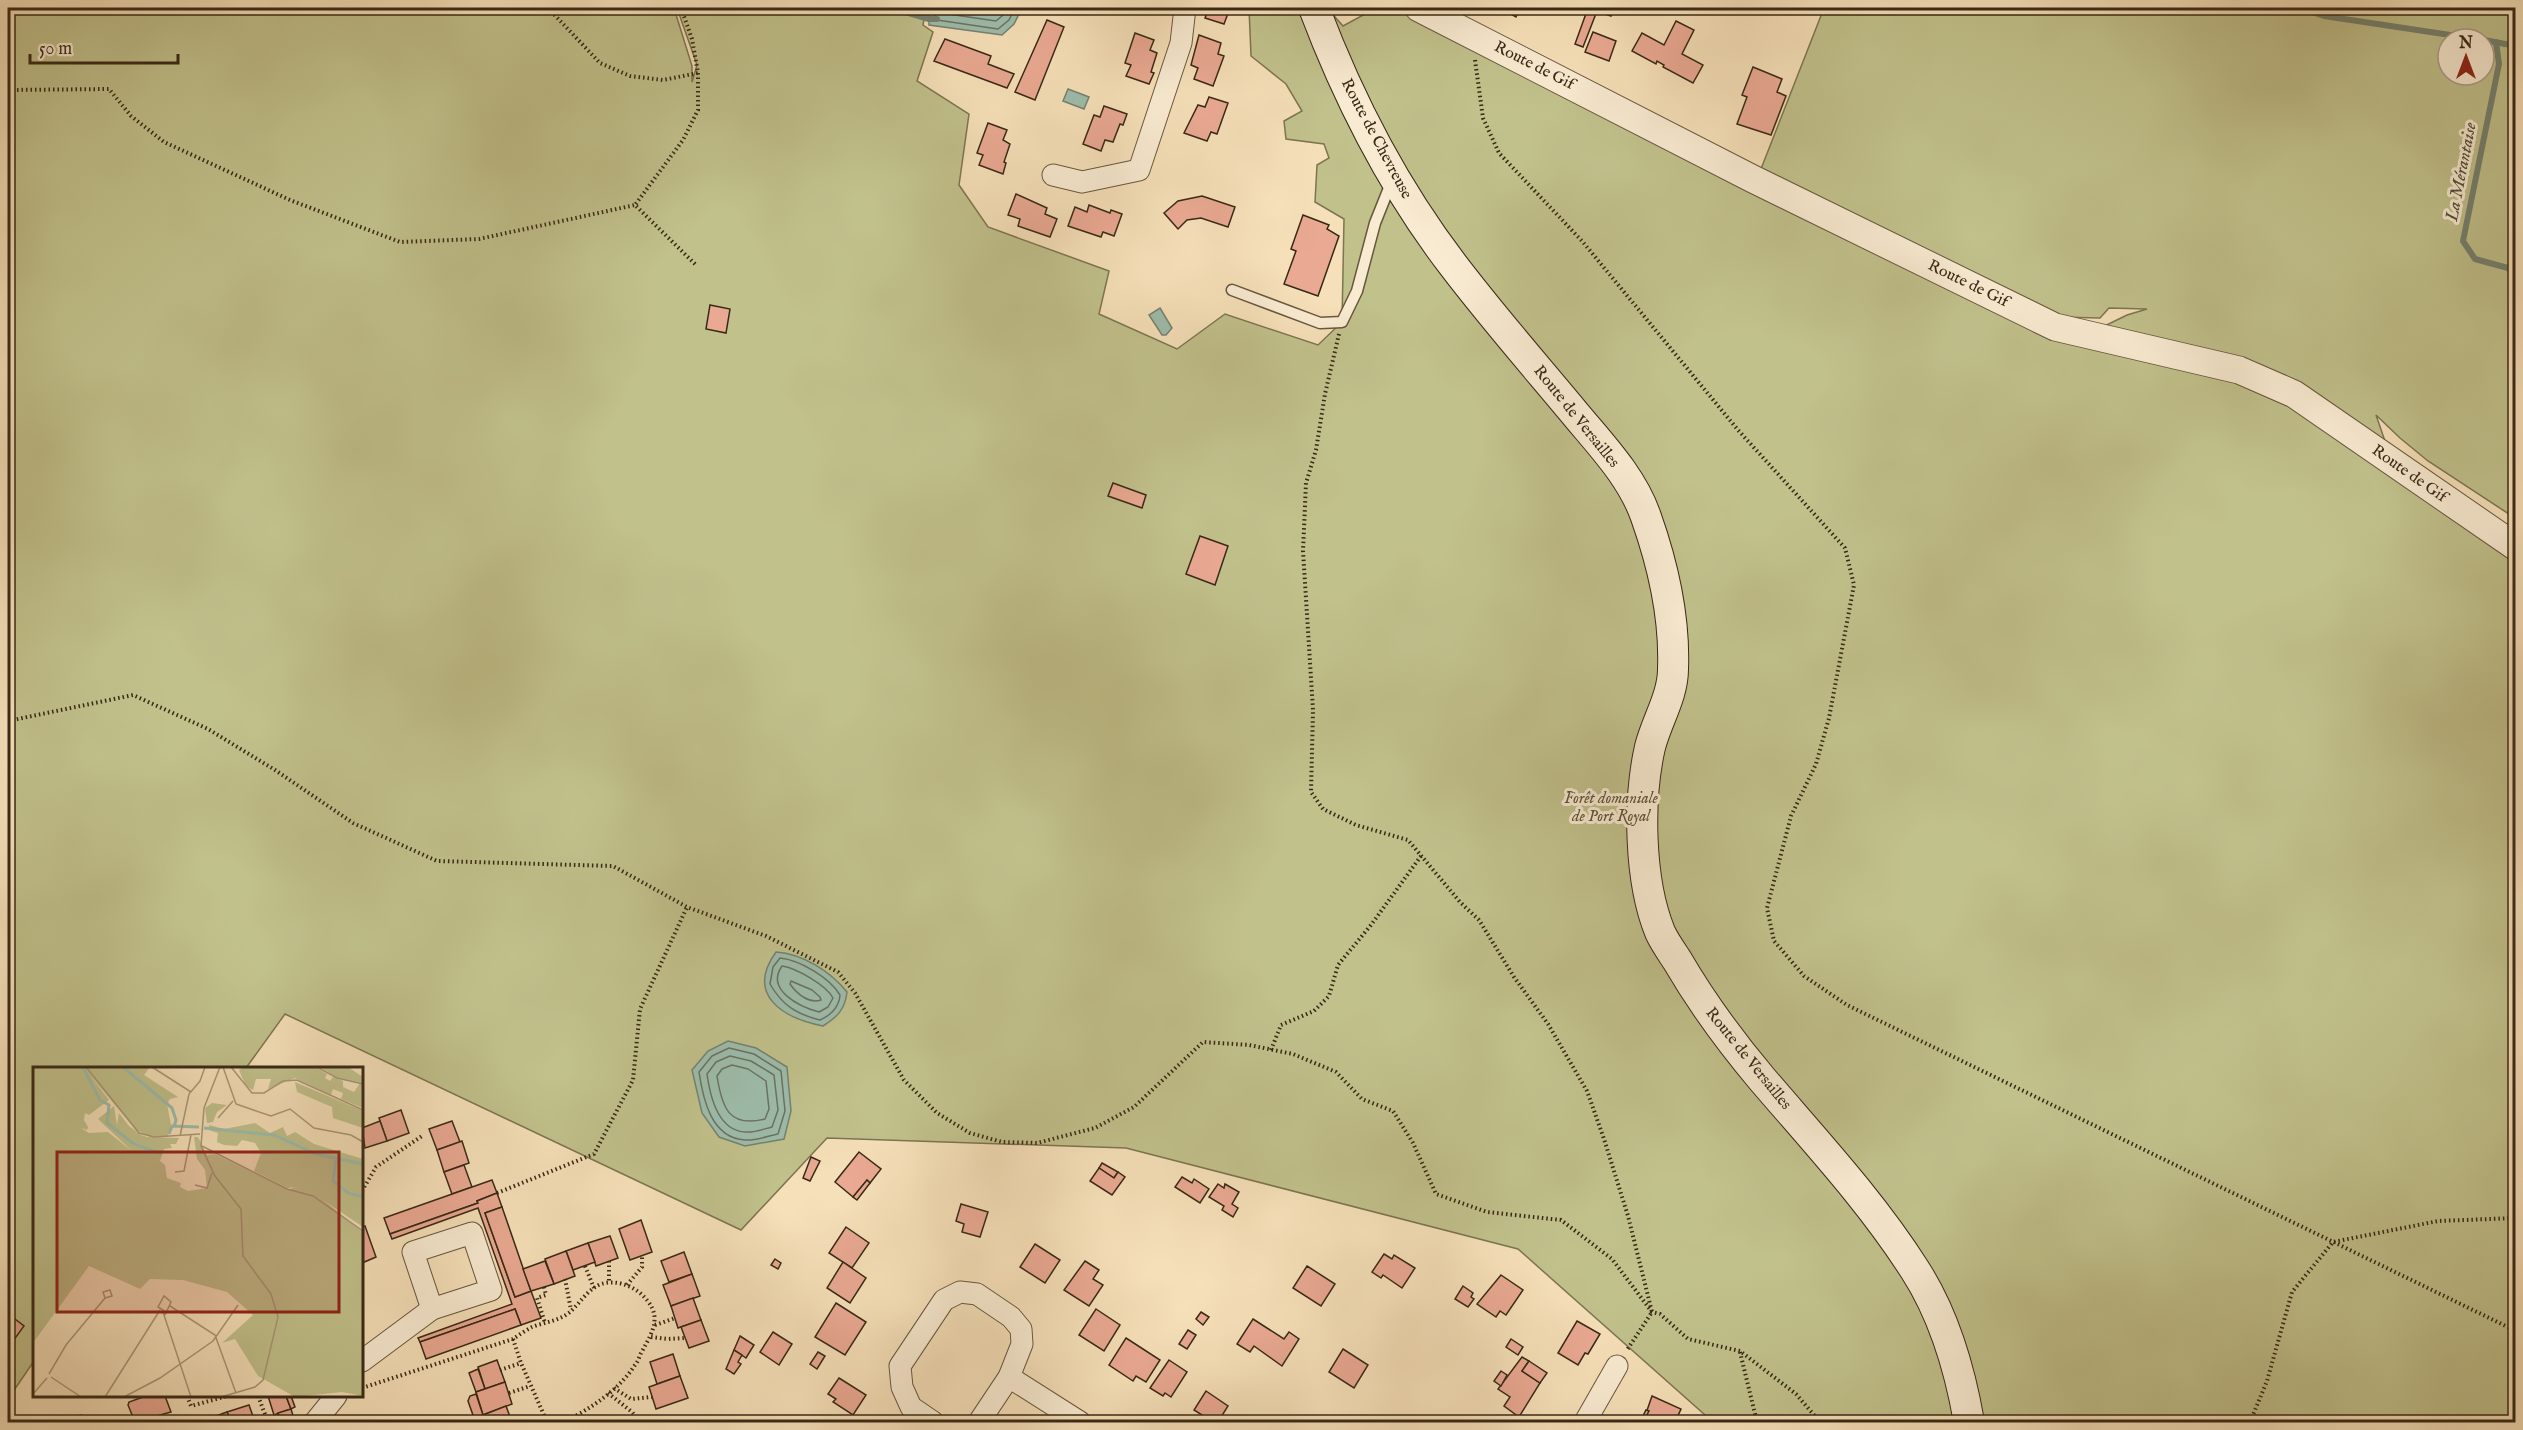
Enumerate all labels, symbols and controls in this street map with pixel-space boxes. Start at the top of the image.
scale bar [30,27,178,65]
north arrow [2436,27,2496,87]
text: N [2458,34,2473,54]
street label: Route de Gif [1490,37,1580,96]
text: 50 m [39,38,72,61]
street label: Route de Chevreuse [1336,75,1416,203]
water label: La Mérantaise [2441,121,2483,224]
street label: Route de Gif [1924,256,2015,314]
street label: Route de Versailles [1529,362,1624,473]
street label: Route de Gif [2367,441,2453,509]
park label: Forêt domaniale de Port Royal [1564,789,1658,827]
street label: Route de Versailles [1701,1004,1796,1115]
inset map [33,1067,363,1397]

